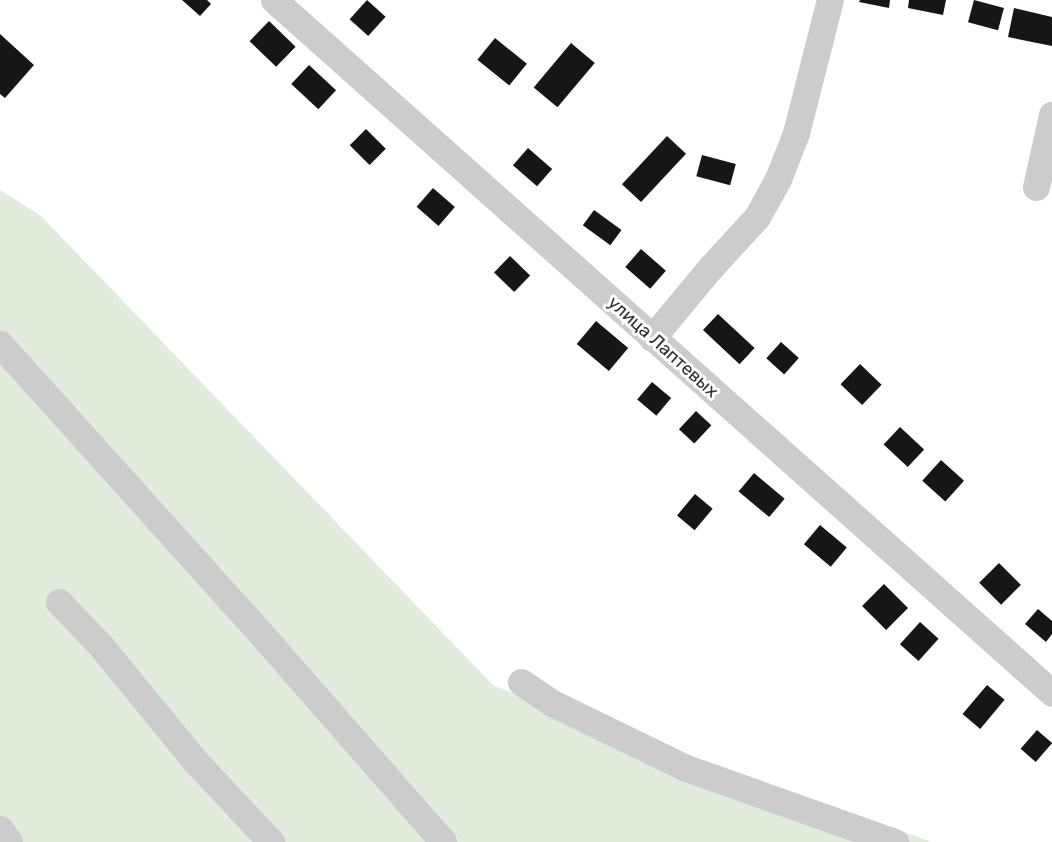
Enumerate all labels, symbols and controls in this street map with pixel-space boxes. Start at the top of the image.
street label: улица Лаптевых [603,292,723,402]

